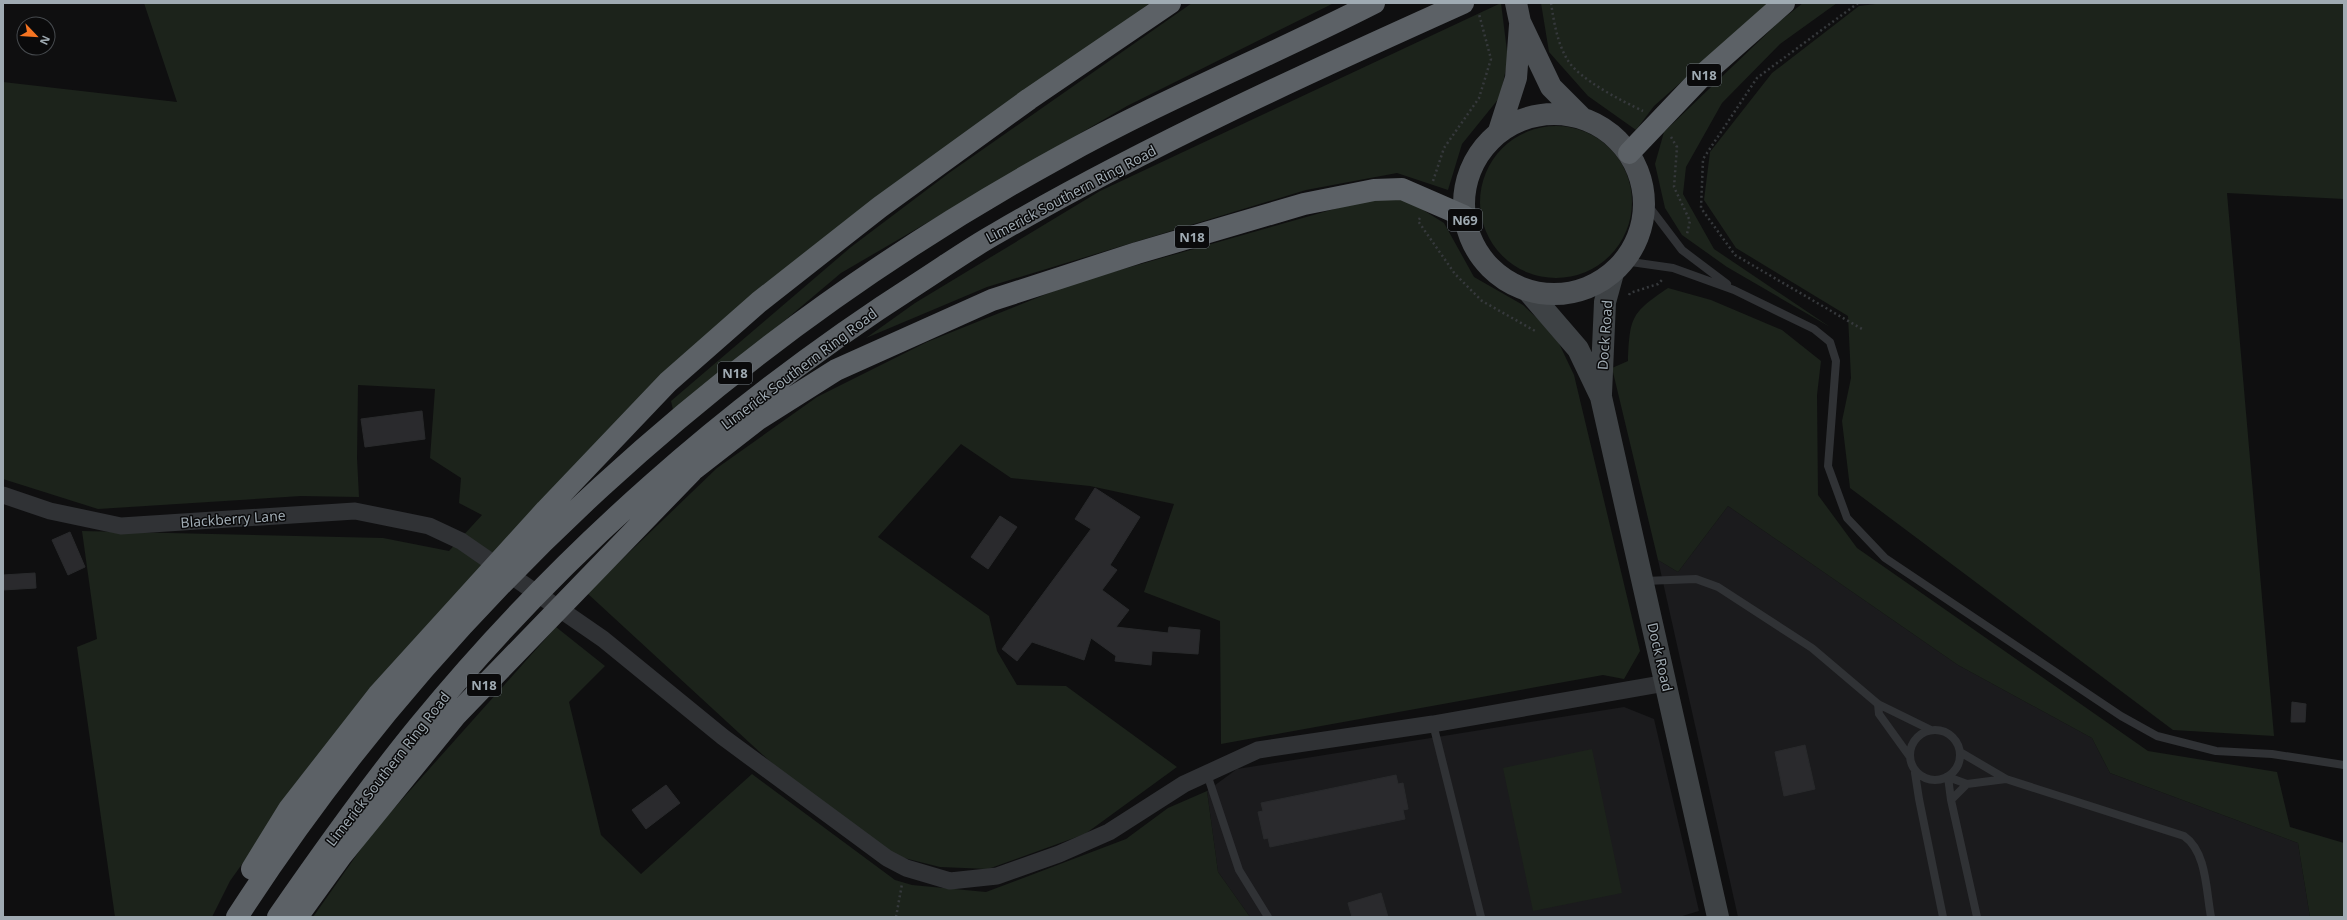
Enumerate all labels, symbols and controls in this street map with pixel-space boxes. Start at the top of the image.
north arrow [16,16,56,56]
text: N [37,33,54,48]
road number: N18 [1687,64,1721,86]
street label: Limerick Southern Ring Road [982,140,1159,247]
road number: N69 [1448,209,1482,231]
road number: N18 [1175,226,1209,248]
street label: Dock Road [1593,299,1616,371]
street label: Limerick Southern Ring Road [717,304,880,434]
road number: N18 [718,362,752,384]
street label: Blackberry Lane [180,505,286,532]
street label: Dock Road [1643,621,1678,693]
road number: N18 [467,674,501,696]
street label: Limerick Southern Ring Road [321,688,454,850]

